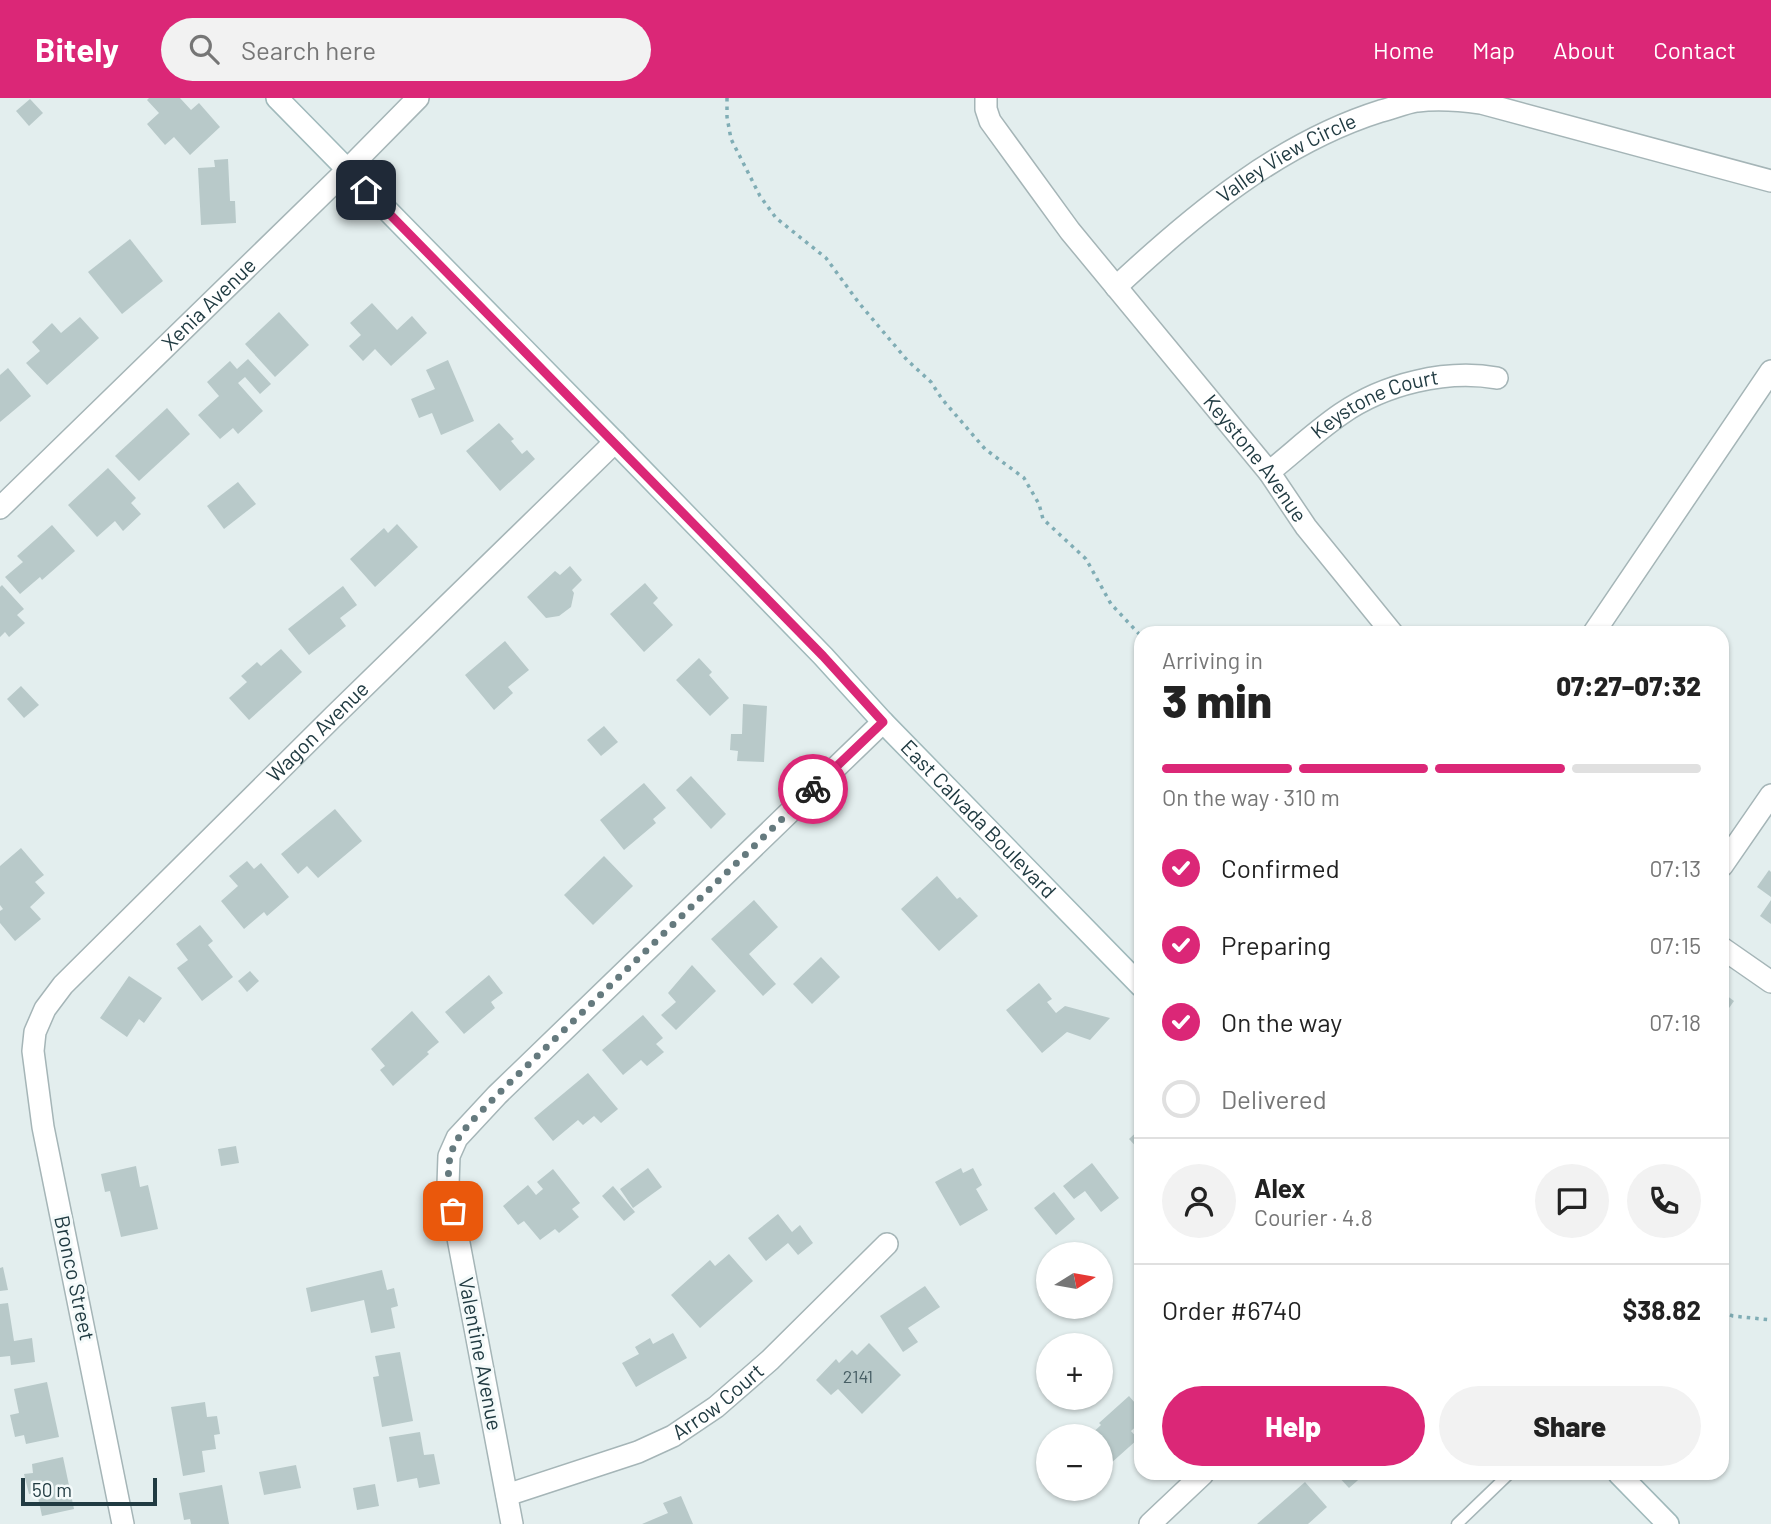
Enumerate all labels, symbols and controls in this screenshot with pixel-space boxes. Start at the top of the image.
search box [161,18,651,81]
text: Bitely [35,29,119,69]
icon: search [185,30,223,68]
text: Search here [241,34,376,65]
text: Home [1373,35,1434,64]
text: Map [1472,35,1515,64]
text: About [1553,35,1615,64]
text: Contact [1653,35,1736,64]
street label: Valley View Circle [1211,107,1359,207]
pin [336,160,396,220]
icon: home [347,171,385,209]
street label: Xenia Avenue [156,252,260,355]
street label: Keystone Court [1305,363,1440,443]
street label: Keystone Avenue [1199,389,1313,526]
text: Arriving in [1162,646,1263,674]
text: 07:27–07:32 [1556,670,1701,701]
text: 3 min [1162,672,1272,727]
street label: Wagon Avenue [261,675,373,787]
street label: East Calvada Boulevard [896,734,1062,903]
courier [778,754,848,824]
icon: bike [794,770,832,808]
text: On the way · 310 m [1162,783,1340,811]
icon: check [1162,849,1200,887]
text: Confirmed [1221,852,1340,883]
text: 07:13 [1649,854,1701,882]
icon: check [1162,926,1200,964]
text: Preparing [1221,929,1331,960]
text: 07:15 [1649,931,1701,959]
icon: check [1162,1003,1200,1041]
text: On the way [1221,1006,1342,1037]
text: 07:18 [1649,1008,1701,1036]
text: Delivered [1221,1083,1327,1114]
button: person [1162,1164,1236,1238]
button: chat [1535,1164,1609,1238]
button: phone [1627,1164,1701,1238]
text: Alex [1254,1172,1305,1203]
pin [423,1181,483,1241]
icon: bag [434,1192,472,1230]
text: Courier · 4.8 [1254,1203,1373,1231]
street label: Bronco Street [50,1213,101,1342]
north arrow [1036,1242,1113,1320]
map controls [1036,1242,1113,1501]
street label: Valentine Avenue [454,1275,509,1433]
text: Order #6740 [1162,1294,1302,1325]
text: $38.82 [1622,1294,1701,1325]
button: + [1036,1333,1113,1410]
street label: Arrow Court [667,1357,768,1444]
house number: 2141 [843,1365,873,1387]
button: Help [1162,1386,1425,1466]
button: Share [1439,1386,1701,1466]
button: − [1036,1424,1113,1501]
scale bar [21,1475,158,1507]
text: 50 m [32,1478,72,1501]

